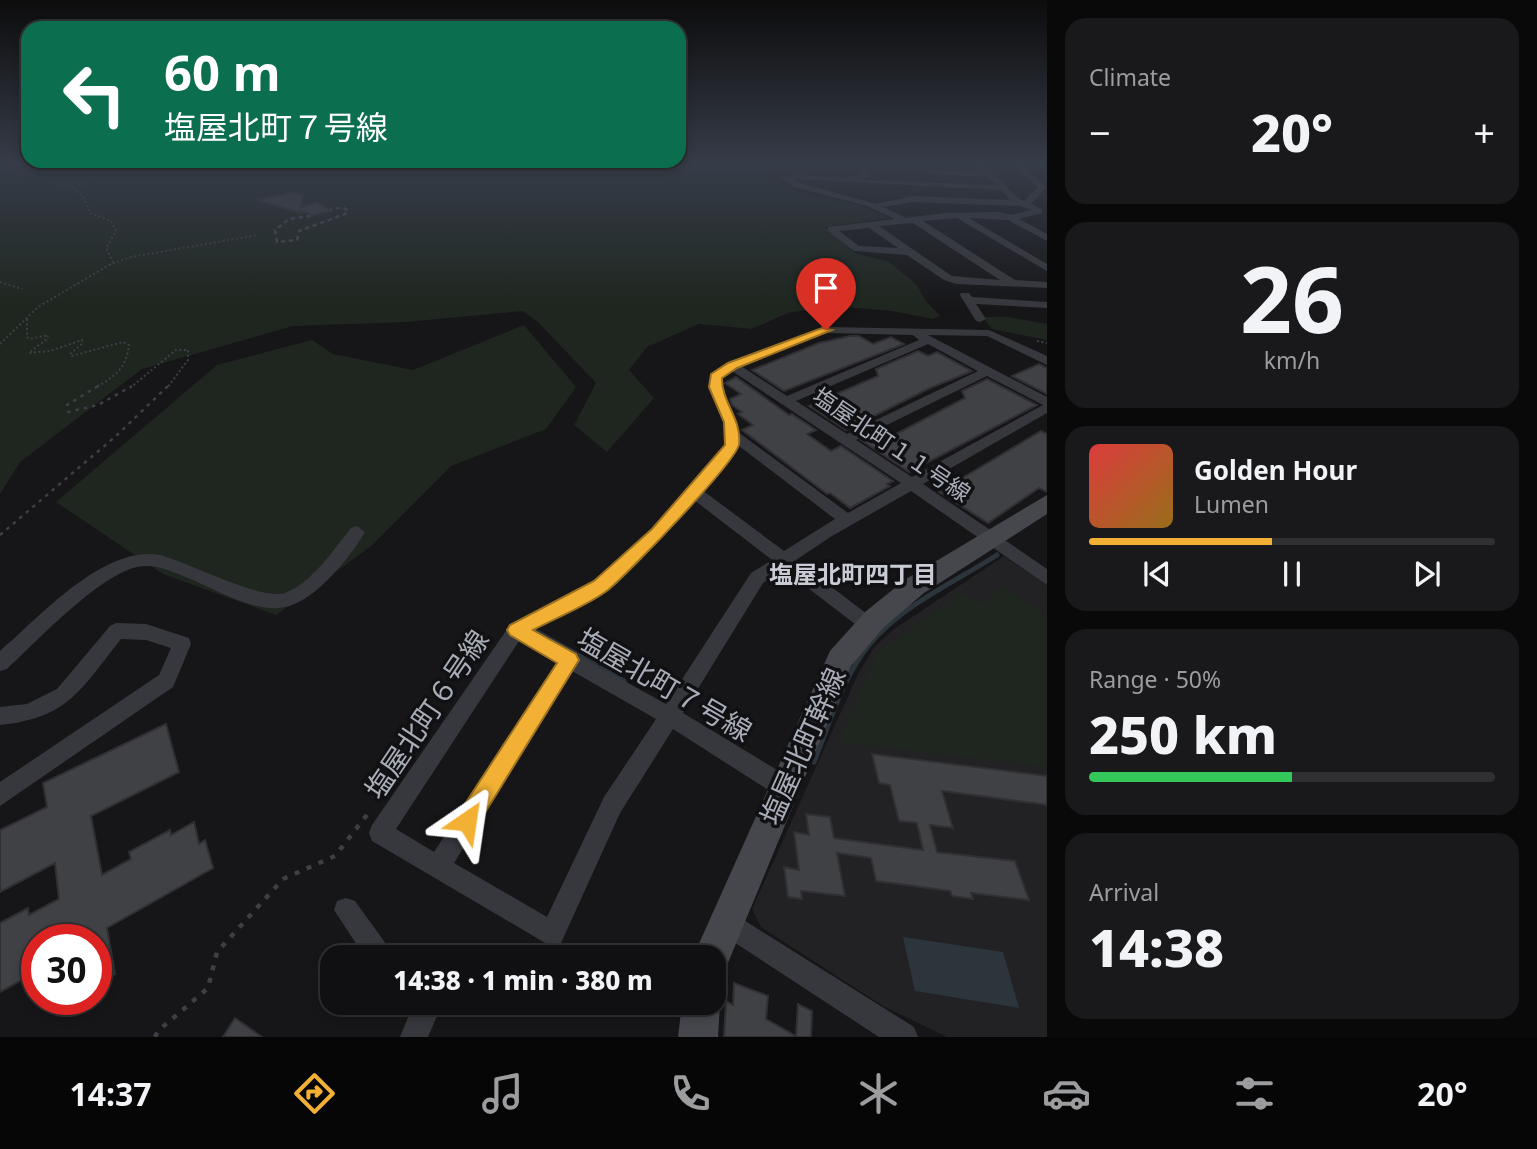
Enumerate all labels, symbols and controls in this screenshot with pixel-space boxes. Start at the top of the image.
text: 60 m [164,39,281,105]
icon: left [49,49,140,140]
text: Climate [1089,61,1171,93]
text: 20° [1251,96,1333,167]
text: 塩屋北町７号線 [164,105,388,148]
text: − [1089,106,1111,158]
text: + [1473,106,1495,158]
text: 26 [1240,236,1344,360]
pin [796,258,856,330]
icon: arrive [807,269,845,307]
text: km/h [1264,344,1320,376]
street label: 塩屋北町１１号線 [807,379,977,509]
text: Golden Hour [1194,452,1357,488]
text: Lumen [1194,488,1269,520]
icon: previous [1138,555,1176,593]
icon: pause [1273,555,1311,593]
icon: next [1408,555,1446,593]
district label: 塩屋北町四丁目 [769,557,937,590]
street label: 塩屋北町７号線 [571,619,759,749]
street label: 塩屋北町６号線 [355,622,497,806]
street label: 塩屋北町幹線 [750,662,854,830]
text: Range · 50% [1089,663,1221,695]
text: 250 km [1089,698,1277,769]
position arrow [430,784,504,858]
text: Arrival [1089,876,1159,908]
text: 14:38 [1089,911,1224,982]
speed limit sign: 30 [21,924,112,1015]
text: 14:38 · 1 min · 380 m [393,962,653,998]
icon: directions [290,1069,339,1118]
icon: music [478,1069,527,1118]
icon: phone [666,1069,715,1118]
icon: climate [854,1069,903,1118]
icon: car [1042,1069,1091,1118]
icon: filters [1230,1069,1279,1118]
text: 14:37 [69,1072,152,1115]
text: 20° [1417,1072,1468,1115]

